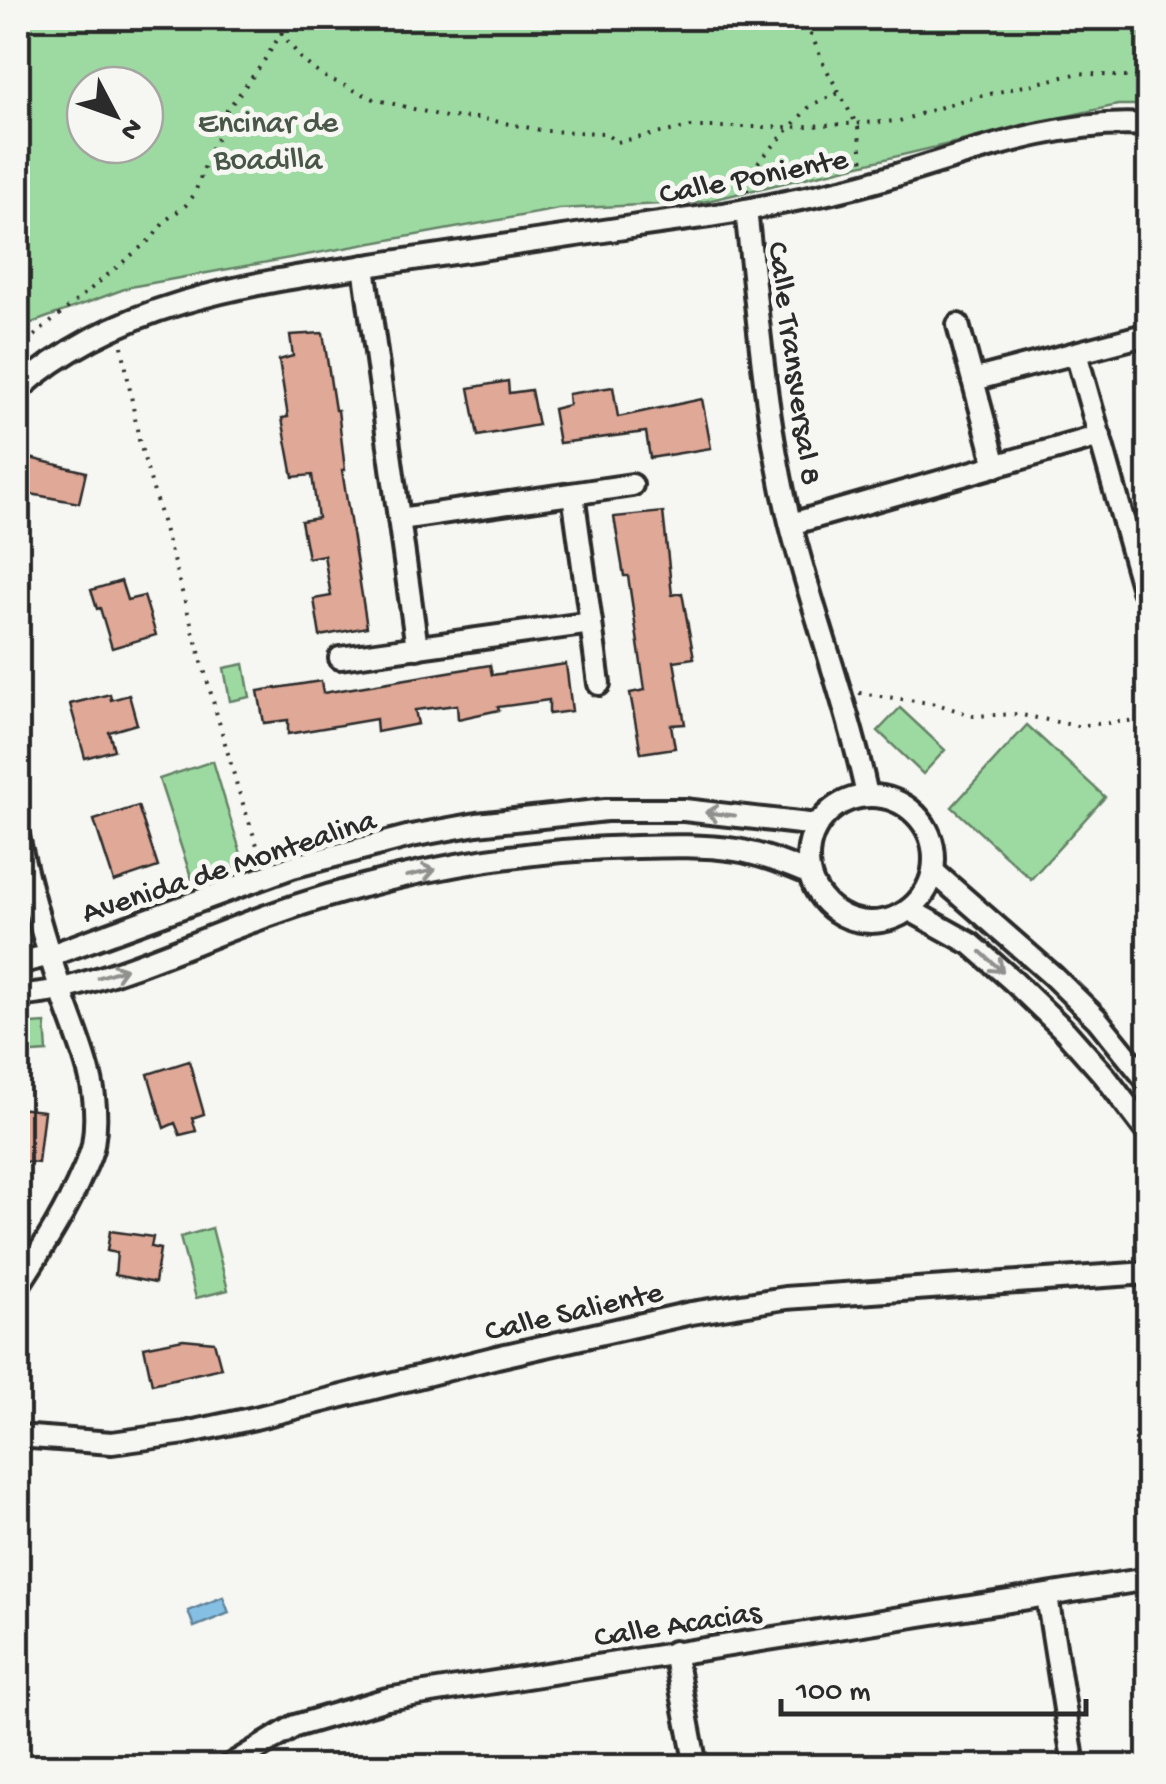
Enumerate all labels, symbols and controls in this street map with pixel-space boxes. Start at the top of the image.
north arrow [65,65,165,165]
park label: Encinar de Boadilla [198,106,339,181]
text: N [112,111,149,146]
street label: Calle Poniente [657,142,852,216]
street label: Calle Transversal 8 [756,240,828,488]
street label: Avenida de Montealina [78,803,383,934]
one-way arrow [705,804,737,823]
one-way arrow [404,862,436,881]
one-way arrow [979,951,1004,974]
one-way arrow [95,962,127,980]
street label: Calle Saliente [482,1275,667,1353]
street label: Calle Acacias [592,1595,765,1659]
scale bar [781,1654,1086,1716]
text: 100 m [795,1676,871,1711]

